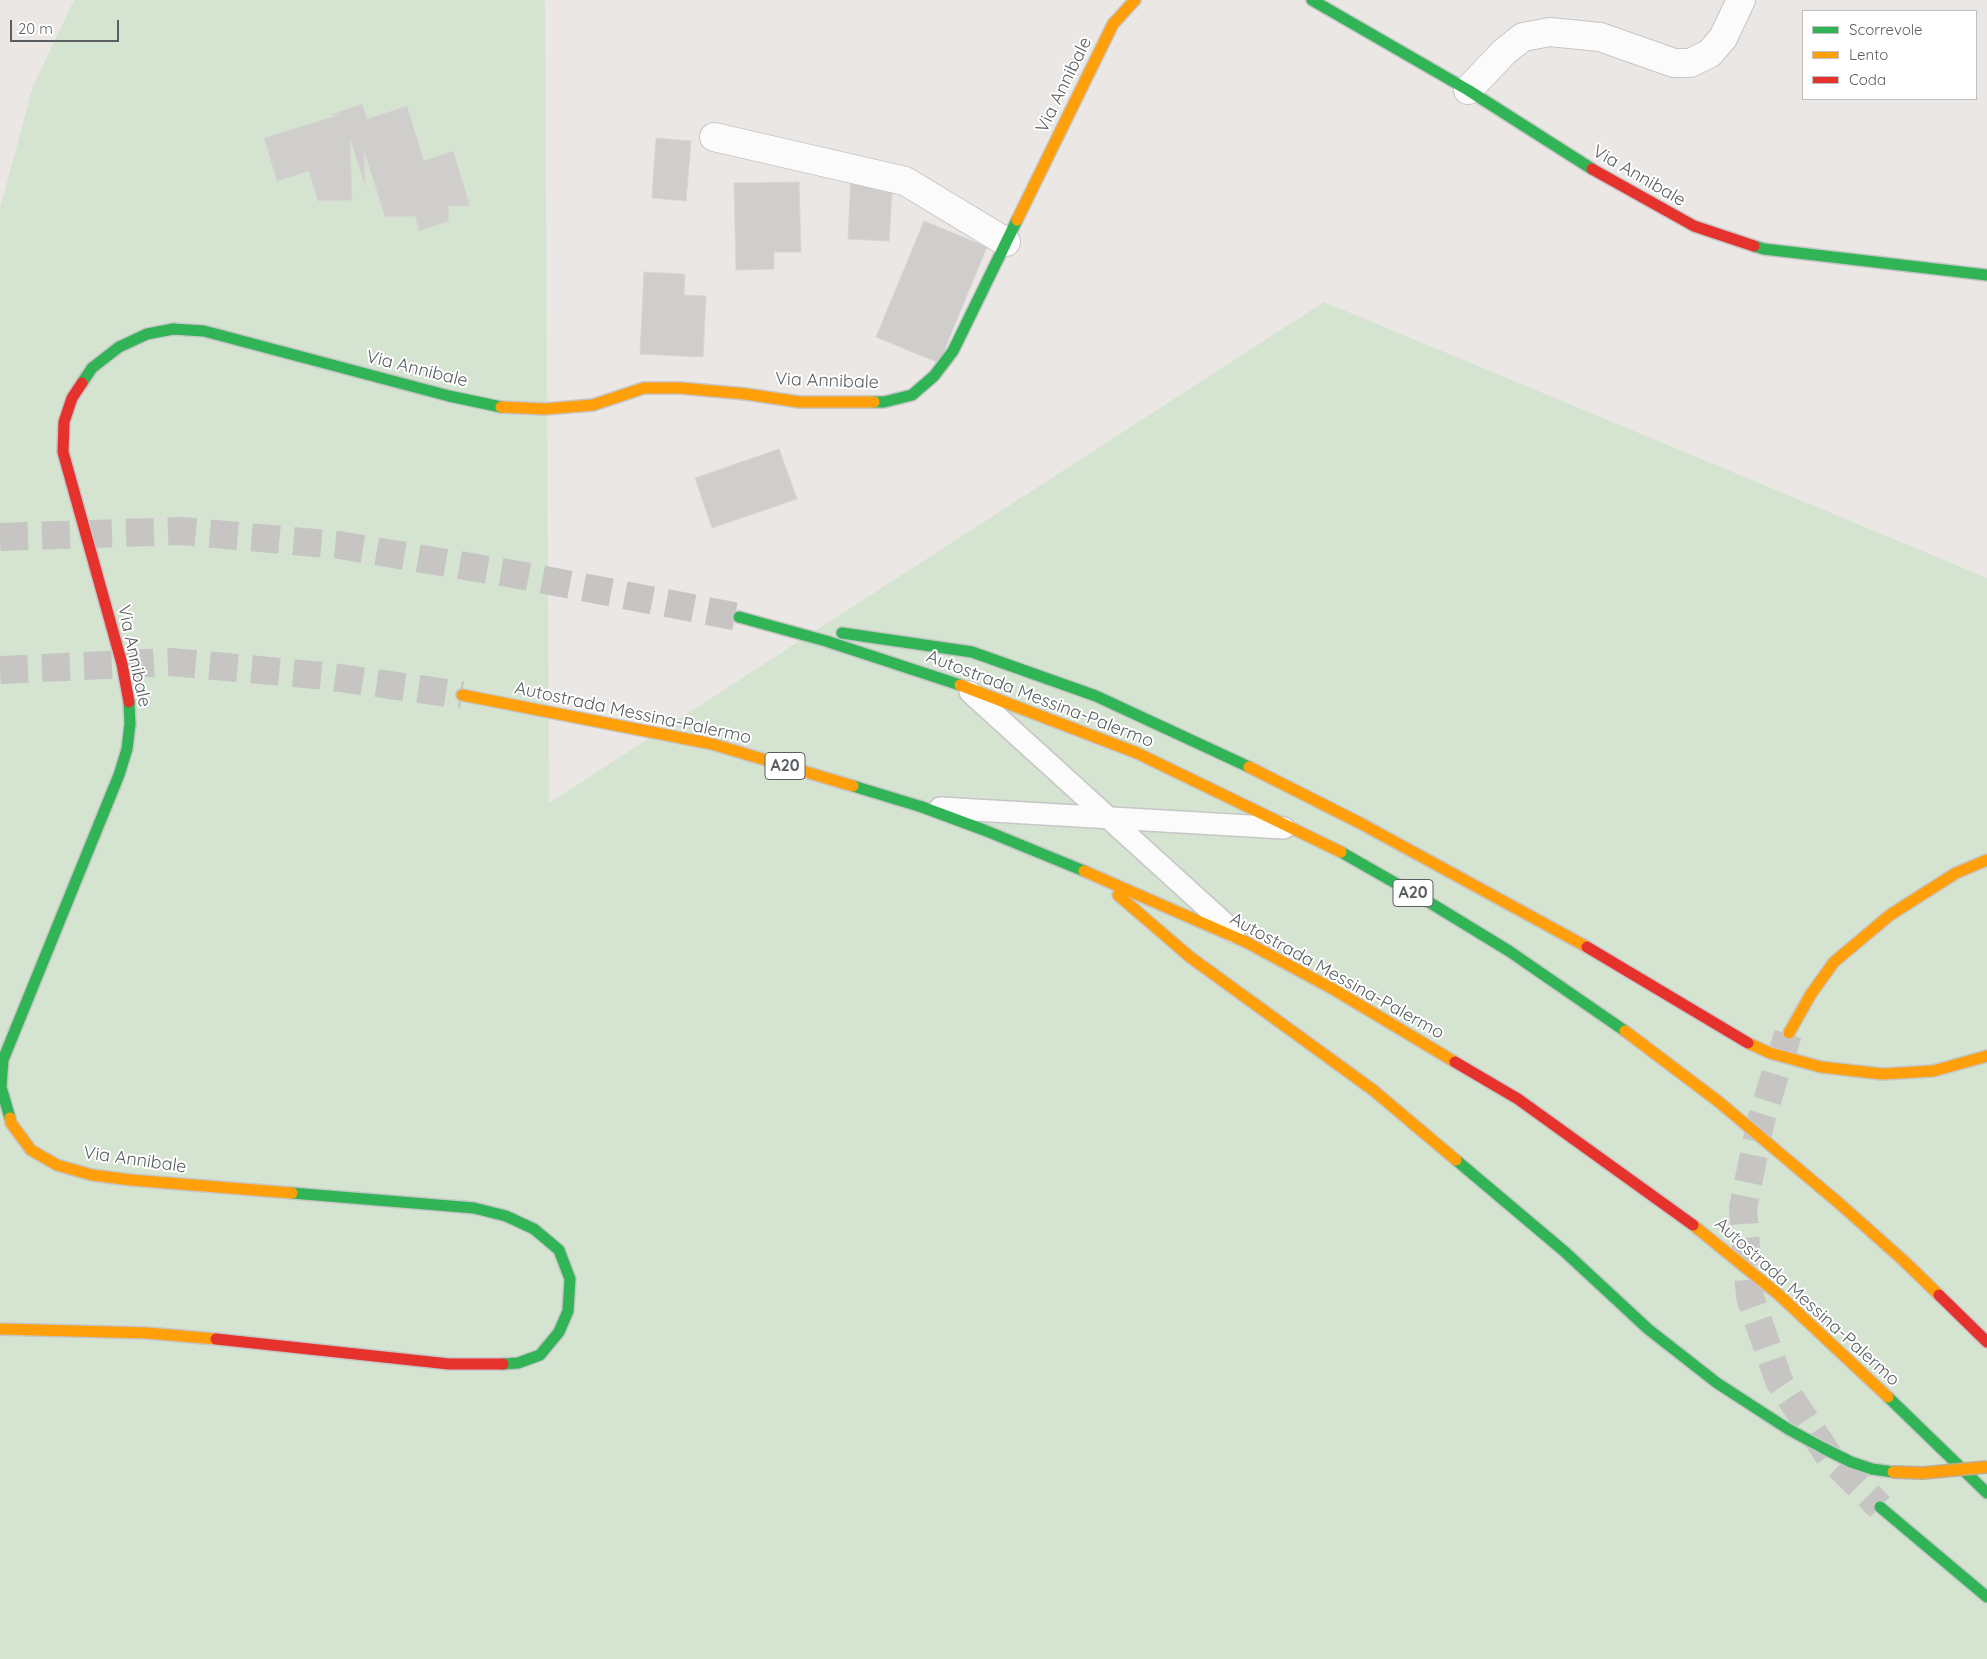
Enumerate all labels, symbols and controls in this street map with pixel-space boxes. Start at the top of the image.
scale bar [12,10,121,42]
legend [1802,10,1977,100]
text: 20 m [18,19,53,38]
text: Scorrevole [1849,20,1923,39]
street label: Via Annibale [1032,34,1096,136]
text: Lento [1849,45,1888,64]
text: Coda [1849,70,1886,89]
street label: Via Annibale [1589,141,1689,211]
street label: Via Annibale [364,346,470,392]
street label: Via Annibale [775,368,879,394]
street label: Via Annibale [113,603,155,709]
street label: Autostrada Messina-Palermo [923,646,1157,752]
street label: Autostrada Messina-Palermo [513,677,753,749]
road number: A20 [765,752,805,779]
road number: A20 [1393,880,1433,906]
street label: Autostrada Messina-Palermo [1226,908,1448,1044]
street label: Via Annibale [82,1142,188,1178]
street label: Autostrada Messina-Palermo [1710,1213,1904,1391]

